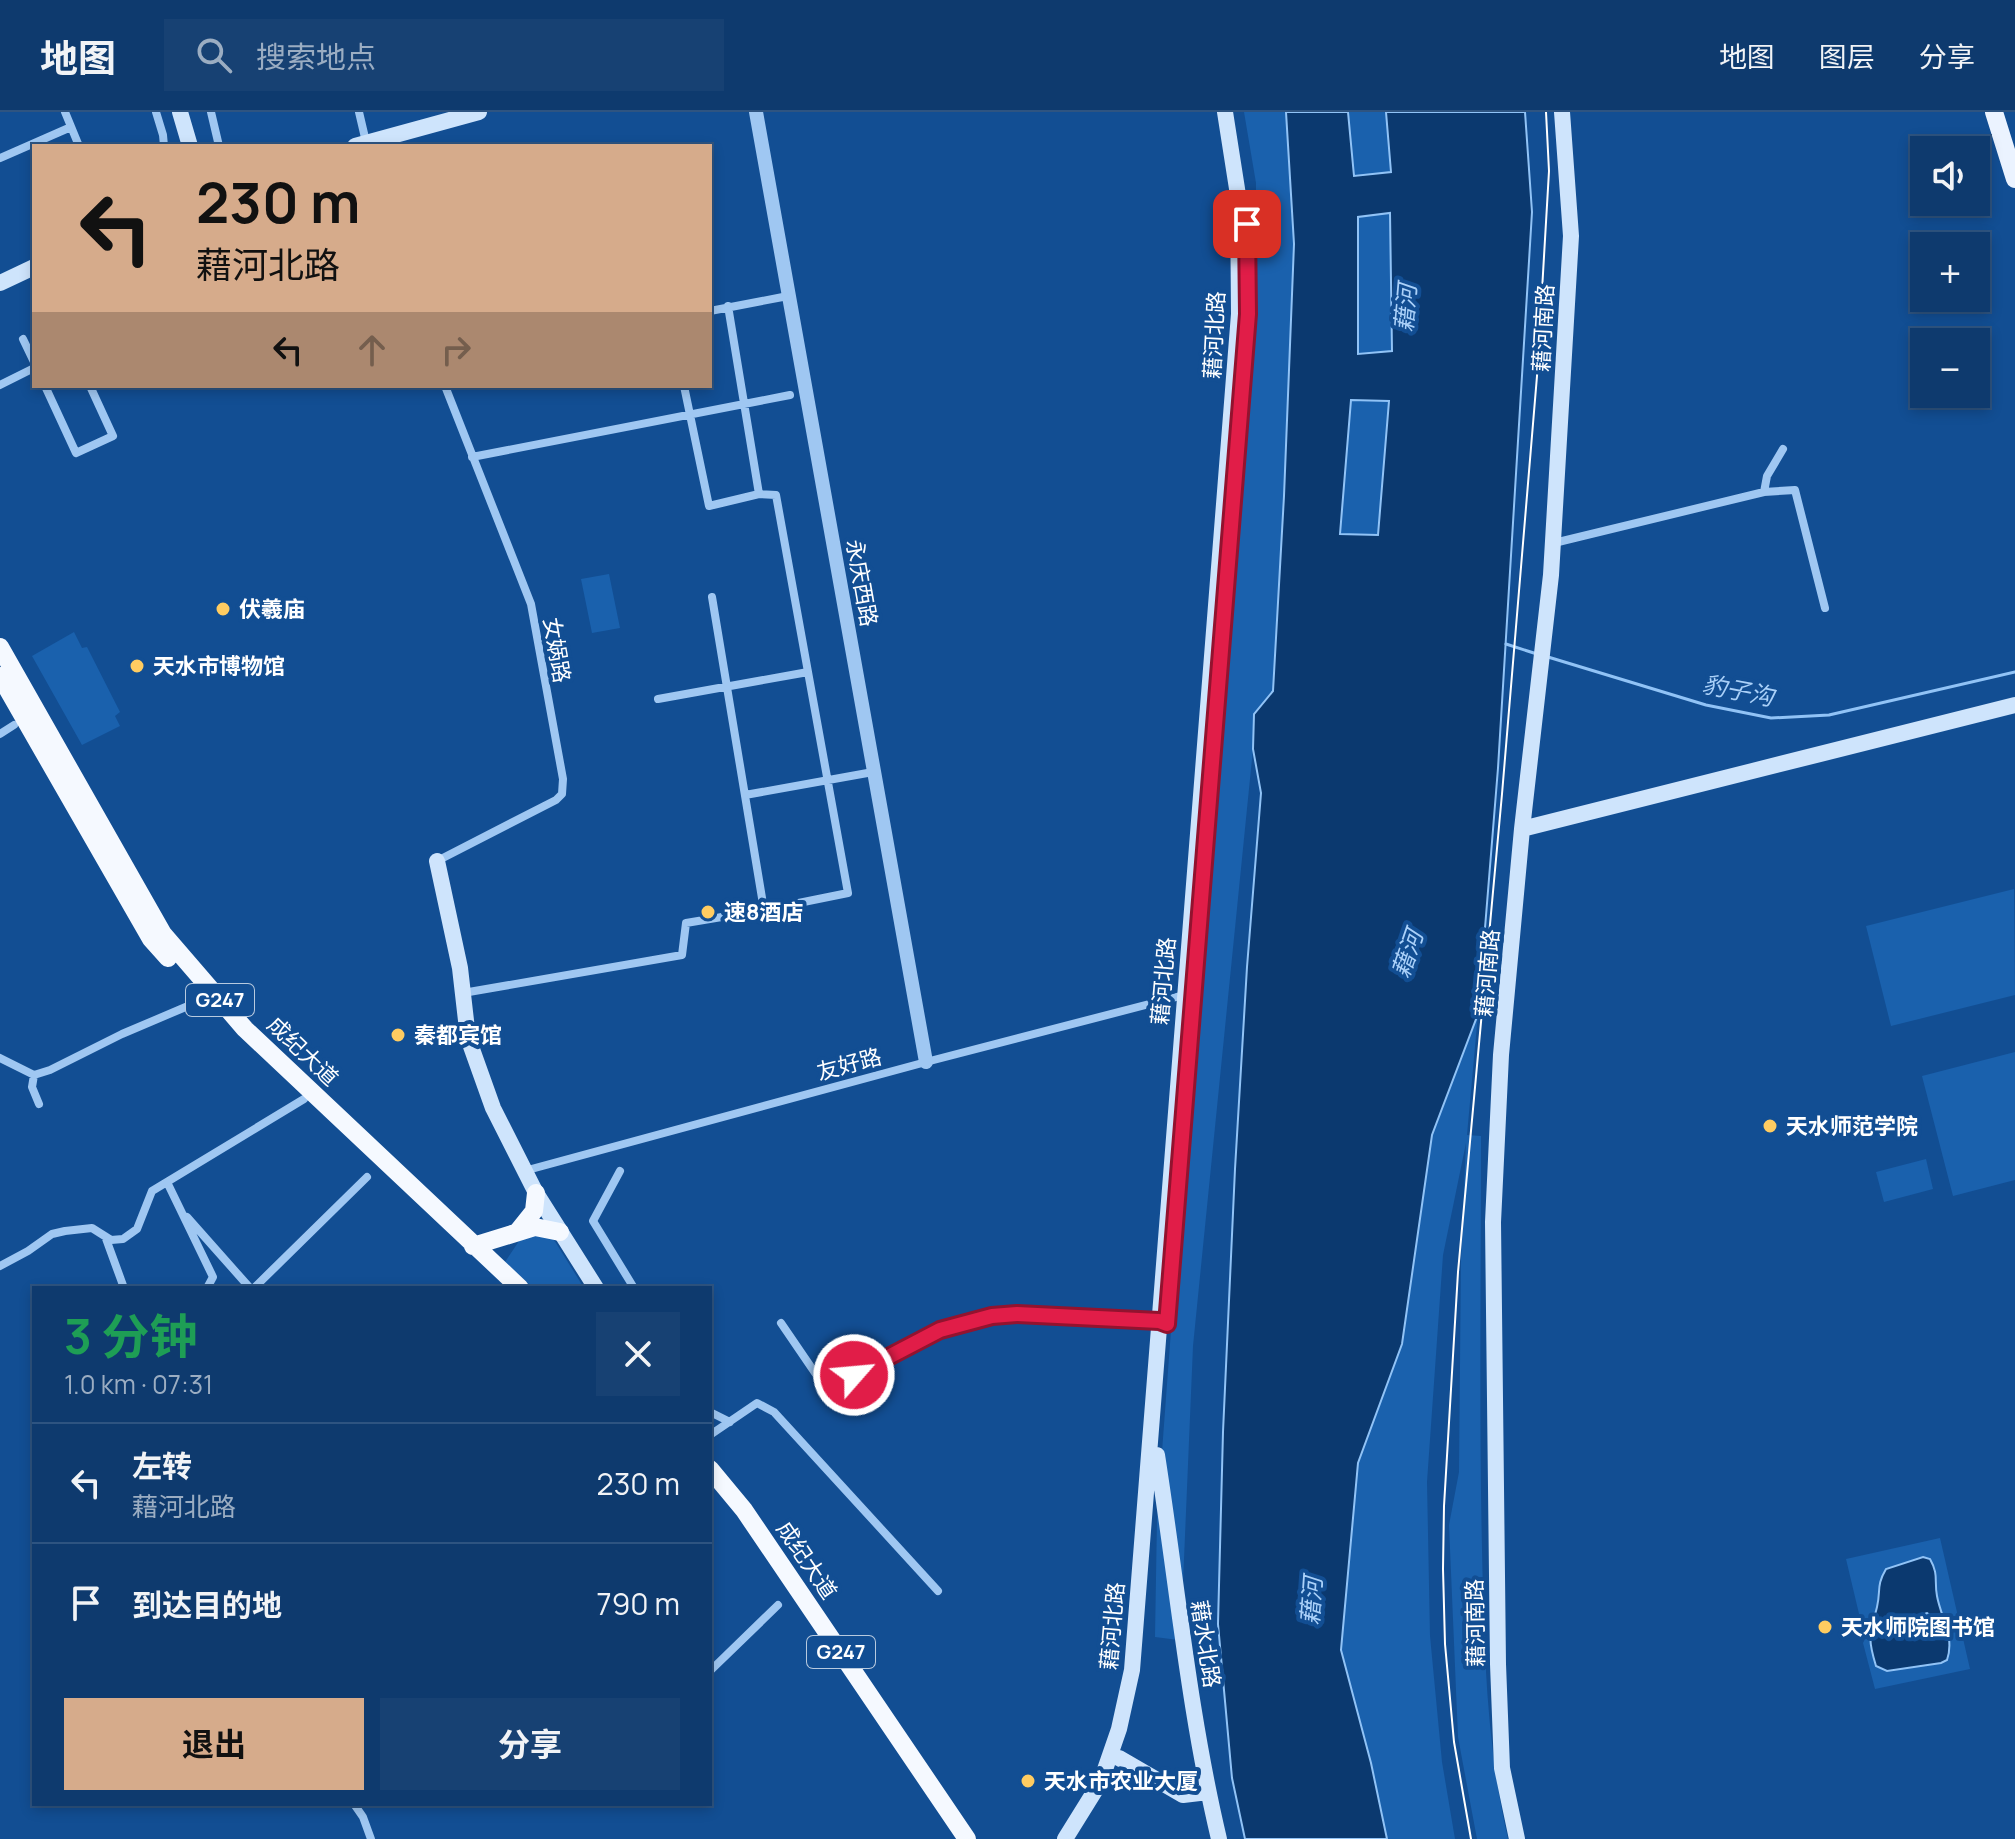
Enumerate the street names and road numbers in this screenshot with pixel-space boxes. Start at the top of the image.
street label: 藉河南路 [1526,283,1560,373]
street label: 藉河北路 [1197,290,1231,380]
street label: 永庆西路 [840,537,884,629]
street label: 女娲路 [536,615,578,685]
street label: 藉河南路 [1468,928,1506,1018]
street label: 藉河北路 [1144,936,1182,1026]
road number: G247 [186,984,254,1016]
street label: 成纪大道 [261,1010,345,1092]
street label: 友好路 [813,1041,885,1087]
street label: 成纪大道 [770,1515,844,1605]
street label: 藉河南路 [1459,1579,1491,1667]
street label: 藉河北路 [1093,1581,1131,1671]
street label: 藉水北路 [1184,1598,1228,1690]
road number: G247 [807,1636,875,1668]

